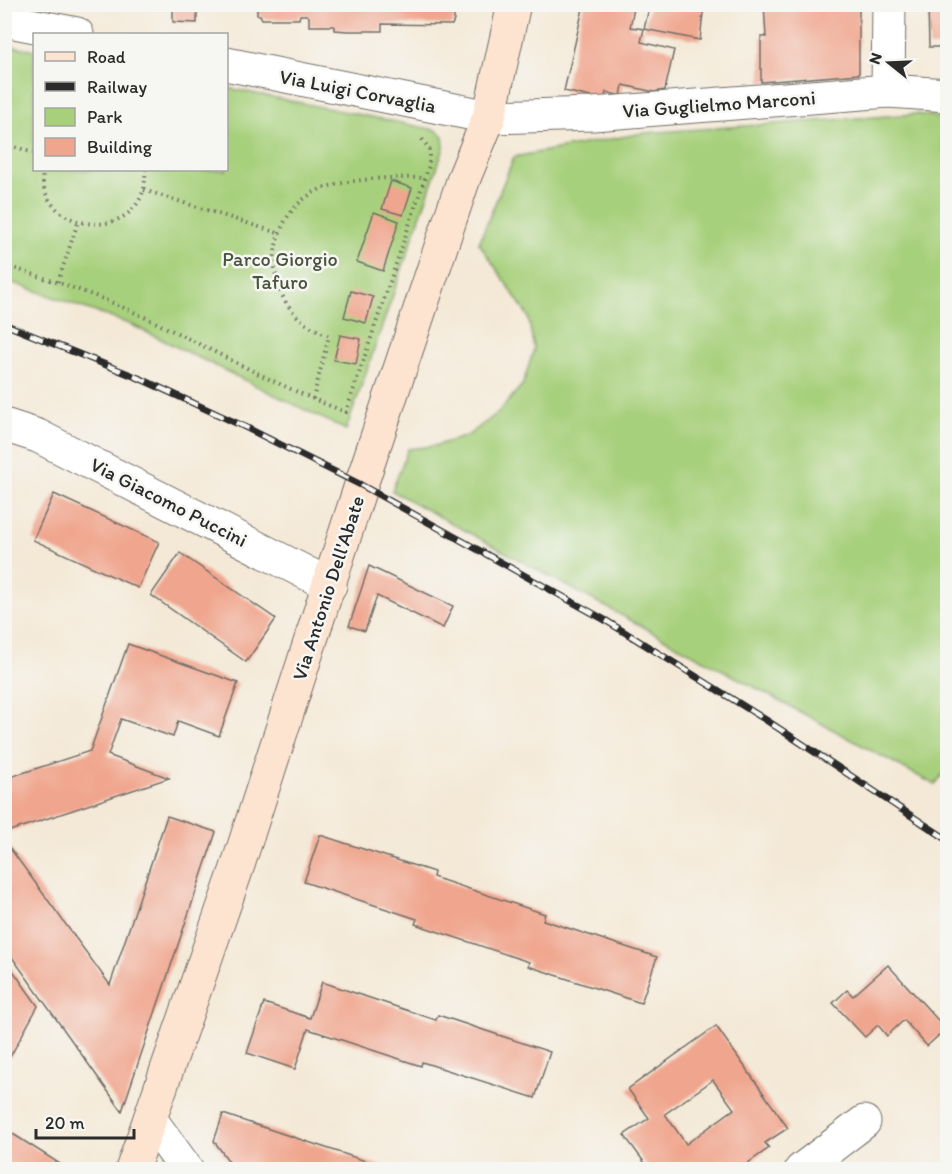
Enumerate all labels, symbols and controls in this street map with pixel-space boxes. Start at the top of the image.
legend [33,33,228,171]
north arrow [859,33,919,93]
text: Road [87,46,126,68]
text: N [865,50,886,67]
street label: Via Luigi Corvaglia [278,64,439,118]
text: Railway [87,76,148,98]
street label: Via Guglielmo Marconi [622,85,816,123]
text: Park [87,106,122,128]
text: Building [87,136,153,158]
park label: Parco Giorgio Tafuro [222,247,338,294]
street label: Via Giacomo Puccini [87,452,251,552]
street label: Via Antonio Dell'Abate [287,493,369,683]
scale bar [36,1102,134,1140]
text: 20 m [45,1112,85,1134]

